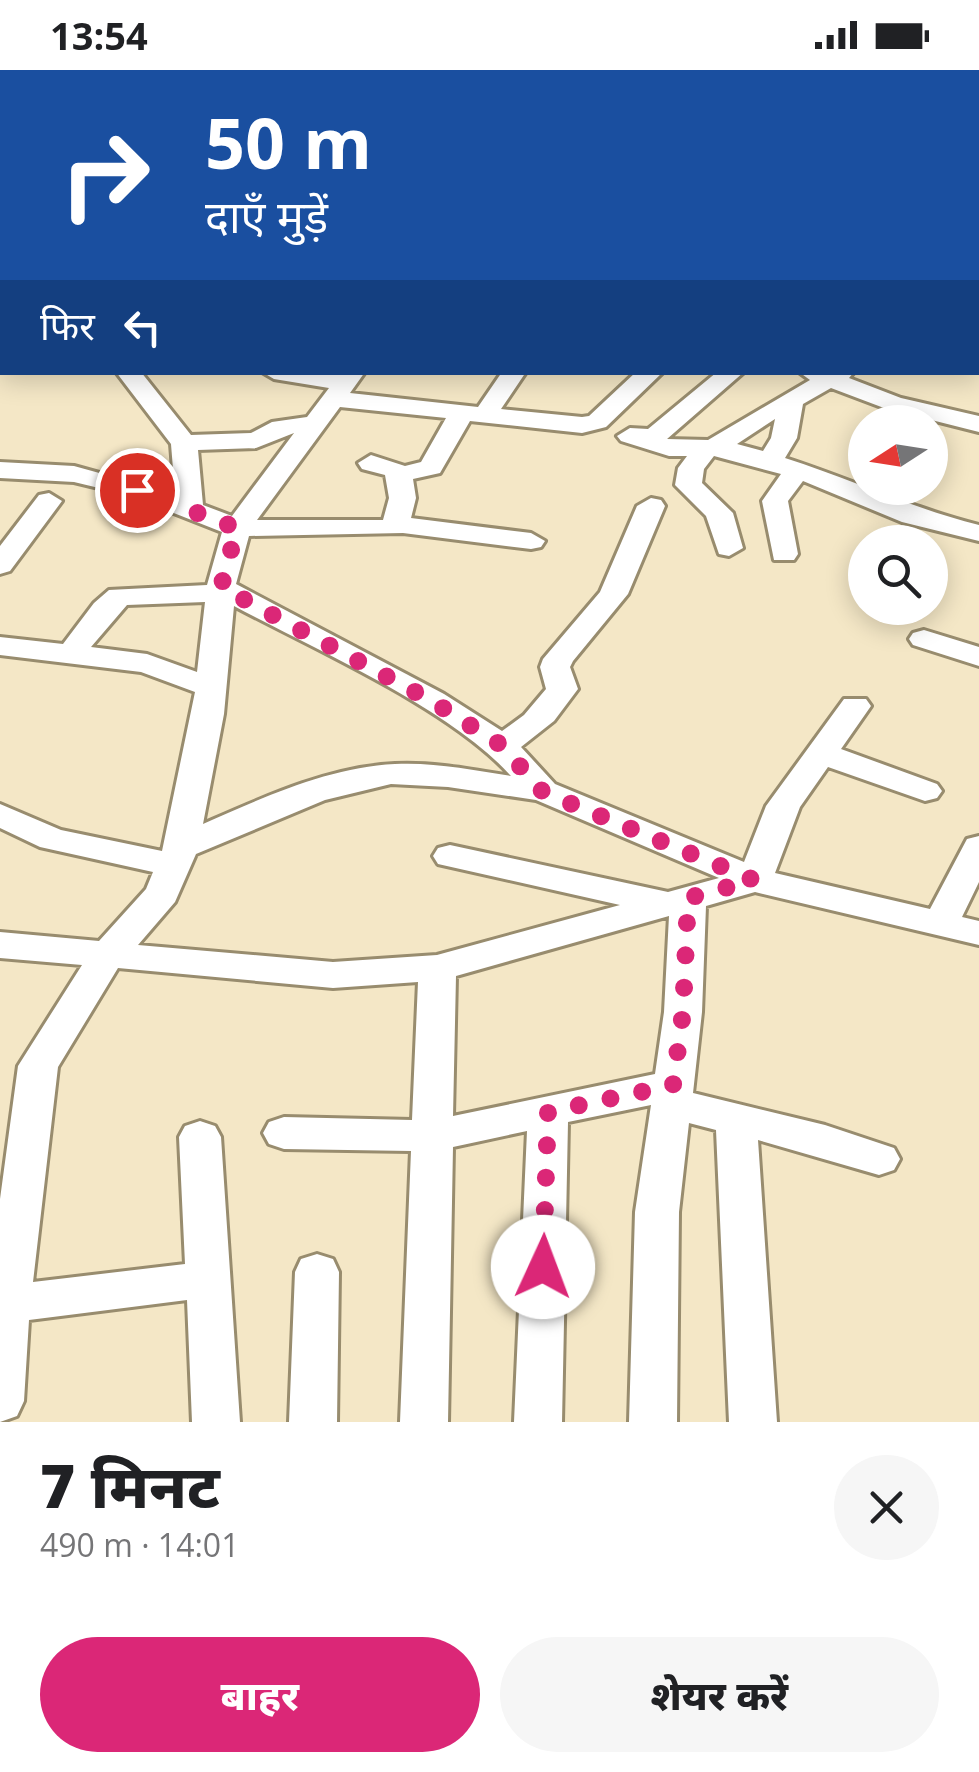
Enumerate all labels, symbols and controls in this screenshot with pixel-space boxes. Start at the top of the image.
text: 13:54 [50,9,148,61]
text: 50 m [205,94,372,190]
icon: right [40,110,170,240]
text: दाएँ मुड़ें [205,185,328,246]
text: फिर [40,299,95,351]
icon: left [115,300,170,355]
north arrow [848,405,948,505]
map controls [848,405,948,625]
pin [95,448,180,533]
icon: arrive [110,463,165,518]
button: search [848,525,948,625]
position arrow [491,1215,595,1319]
text: 7 मिनट [40,1444,220,1526]
button: close [834,1455,939,1560]
text: 490 m · 14:01 [40,1523,239,1566]
button: बाहर [40,1637,480,1752]
button: शेयर करें [500,1637,939,1752]

